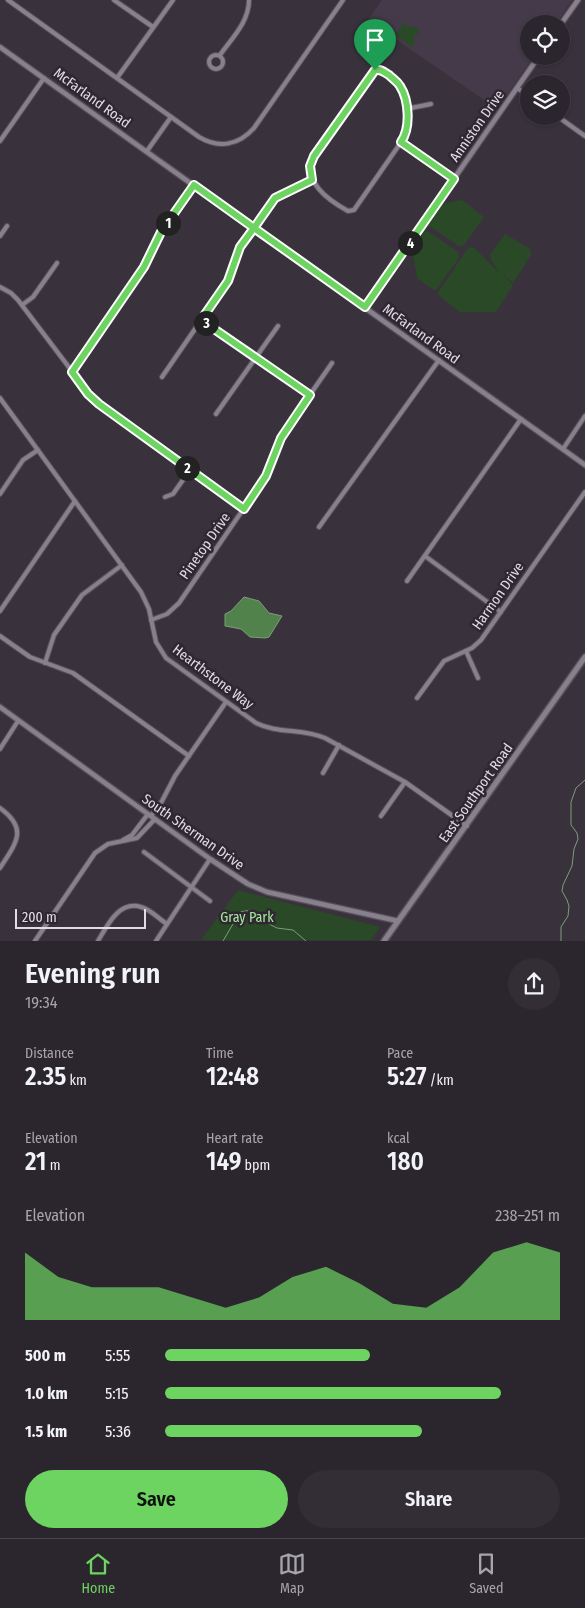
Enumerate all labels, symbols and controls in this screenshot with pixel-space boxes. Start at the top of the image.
map controls [520,15,570,125]
button: locate [520,15,570,65]
pin [354,19,396,70]
icon: arrive [361,26,389,54]
street label: McFarland Road [50,64,134,132]
button: layers [520,75,570,125]
street label: Anniston Drive [446,87,508,165]
pin: 1 [156,210,180,236]
text: 1 [166,215,171,232]
pin: 4 [398,230,422,256]
text: 4 [407,235,414,252]
street label: McFarland Road [379,300,463,368]
pin: 3 [194,310,218,336]
text: 3 [203,315,210,332]
pin: 2 [174,456,200,480]
text: 2 [184,460,191,477]
street label: Pinetop Drive [176,509,234,583]
street label: Harmon Drive [468,559,528,633]
street label: Hearthstone Way [169,641,258,713]
street label: East Southport Road [435,740,517,846]
street label: South Sherman Drive [139,790,247,874]
scale bar [15,906,146,929]
text: 200 m [22,909,57,926]
park label: Gray Park [220,909,274,926]
text: Evening run [25,957,160,990]
button: share [508,958,560,1010]
text: 19:34 [25,993,57,1012]
text: Distance [25,1045,74,1062]
text: Time [206,1045,234,1062]
text: Pace [387,1045,413,1062]
text: 2.35 [25,1062,66,1092]
text: 12:48 [206,1062,259,1092]
text: 5:27 [387,1062,427,1092]
text: km [66,1072,87,1089]
text: /km [427,1072,454,1089]
text: Elevation [25,1130,78,1147]
text: Heart rate [206,1130,263,1147]
text: kcal [387,1130,410,1147]
text: 21 [25,1147,46,1177]
text: 149 [206,1147,241,1177]
text: 180 [387,1147,424,1177]
text: m [46,1157,60,1174]
text: bpm [241,1157,270,1174]
text: Elevation [25,1206,85,1225]
text: 238–251 m [495,1206,560,1225]
text: 500 m [25,1346,66,1365]
text: 5:55 [105,1346,130,1365]
text: 1.0 km [25,1384,68,1403]
text: 5:15 [105,1384,129,1403]
text: 1.5 km [25,1422,67,1441]
text: 5:36 [105,1422,131,1441]
button: Save [25,1470,288,1528]
button: Share [298,1470,560,1528]
tab: Home [82,1550,115,1597]
tab: Map [278,1550,306,1597]
tab: Saved [469,1550,503,1597]

